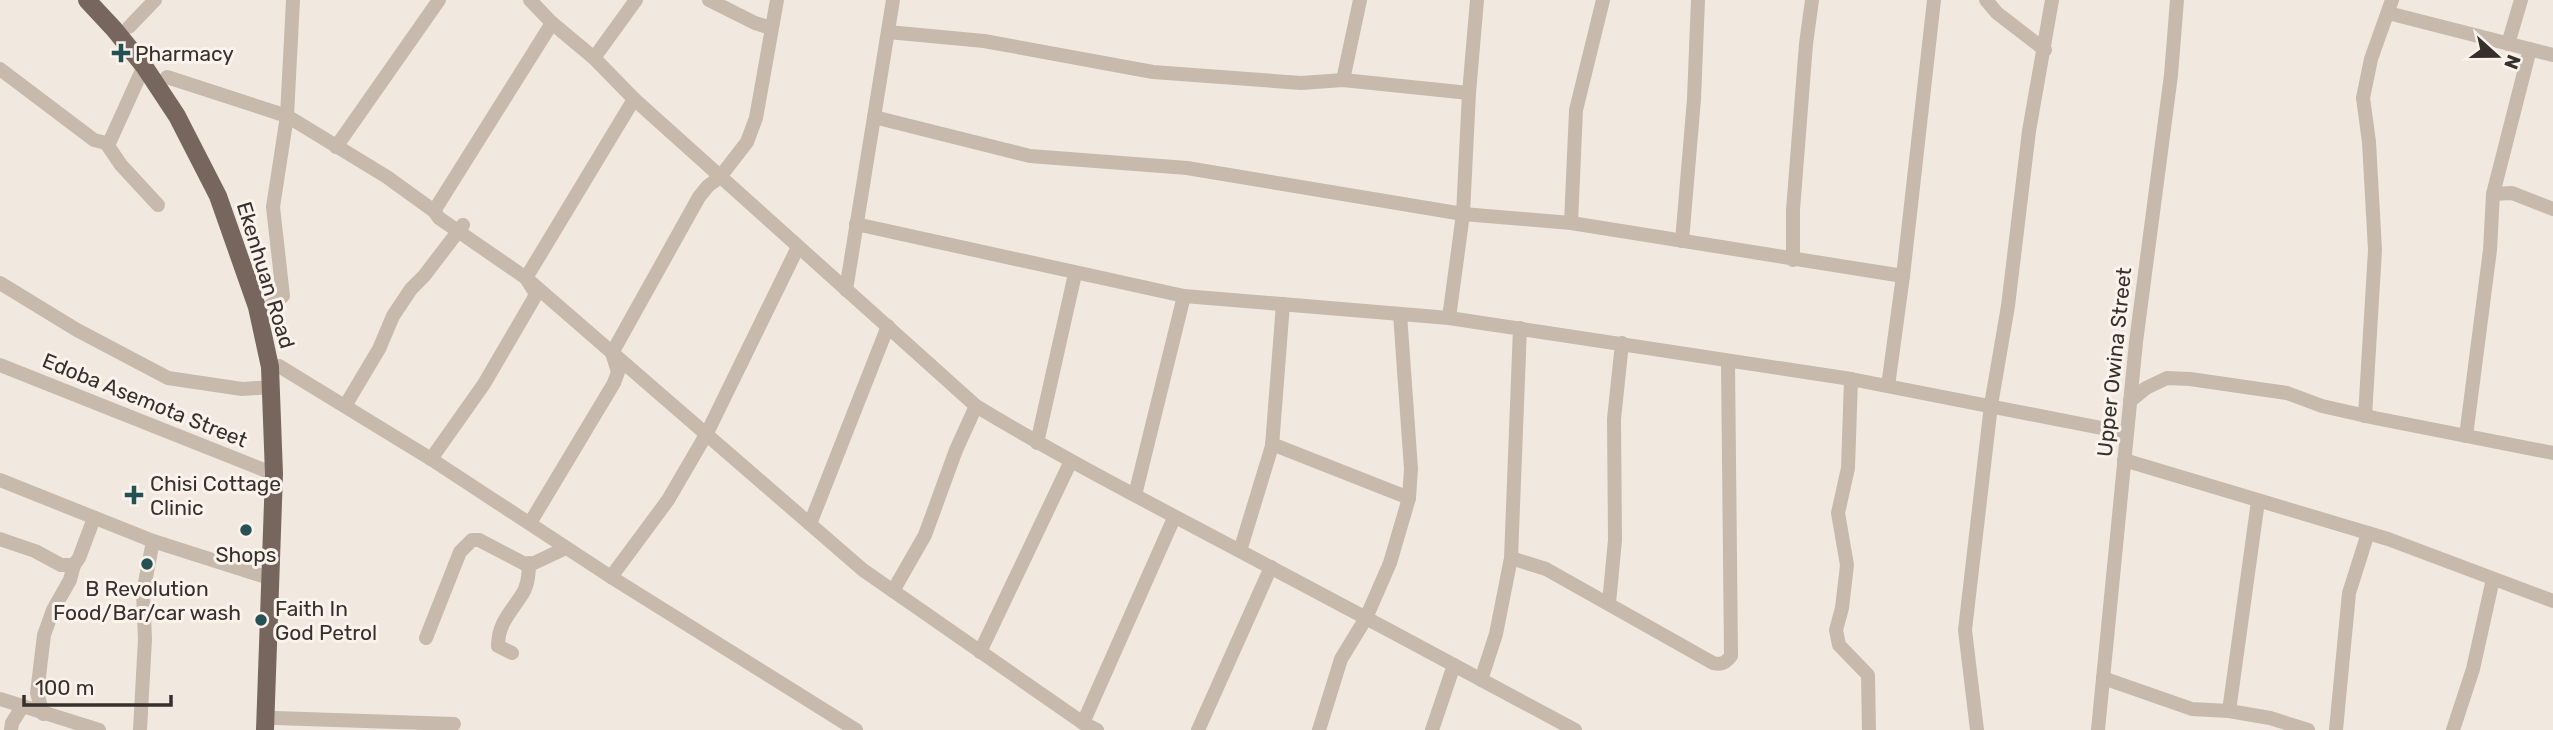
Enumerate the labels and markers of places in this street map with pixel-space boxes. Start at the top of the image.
place label: Pharmacy [135,41,234,66]
marker: Pharmacy [113,45,129,61]
place label: Chisi Cottage Clinic [150,471,281,520]
marker: Chisi Cottage Clinic [124,485,144,505]
marker: Shops [238,522,254,538]
place label: Shops [215,542,277,567]
marker: B Revolution Food/Bar/car wash [139,556,155,572]
place label: B Revolution Food/Bar/car wash [53,576,241,625]
place label: Faith In God Petrol [275,596,377,645]
marker: Faith In God Petrol [253,612,269,628]

